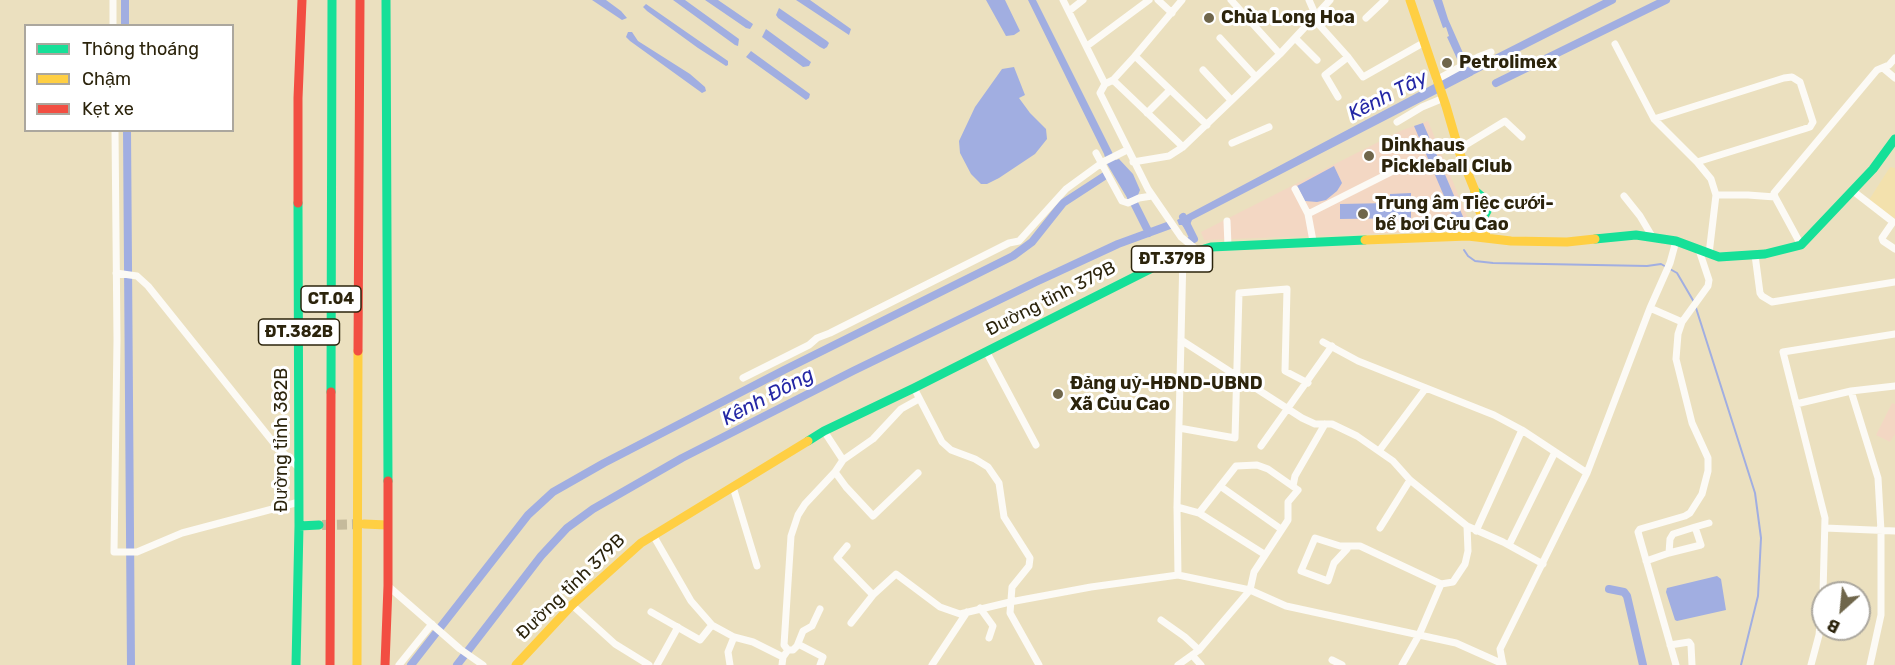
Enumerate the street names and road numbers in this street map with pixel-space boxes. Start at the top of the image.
road number: ĐT.379B [1132,246,1212,272]
street label: Đường tỉnh 379B [983,257,1119,341]
road number: CT.04 [301,286,361,312]
road number: ĐT.382B [258,319,340,345]
street label: Đường tỉnh 382B [271,368,293,512]
street label: Đường tỉnh 379B [512,530,630,644]

